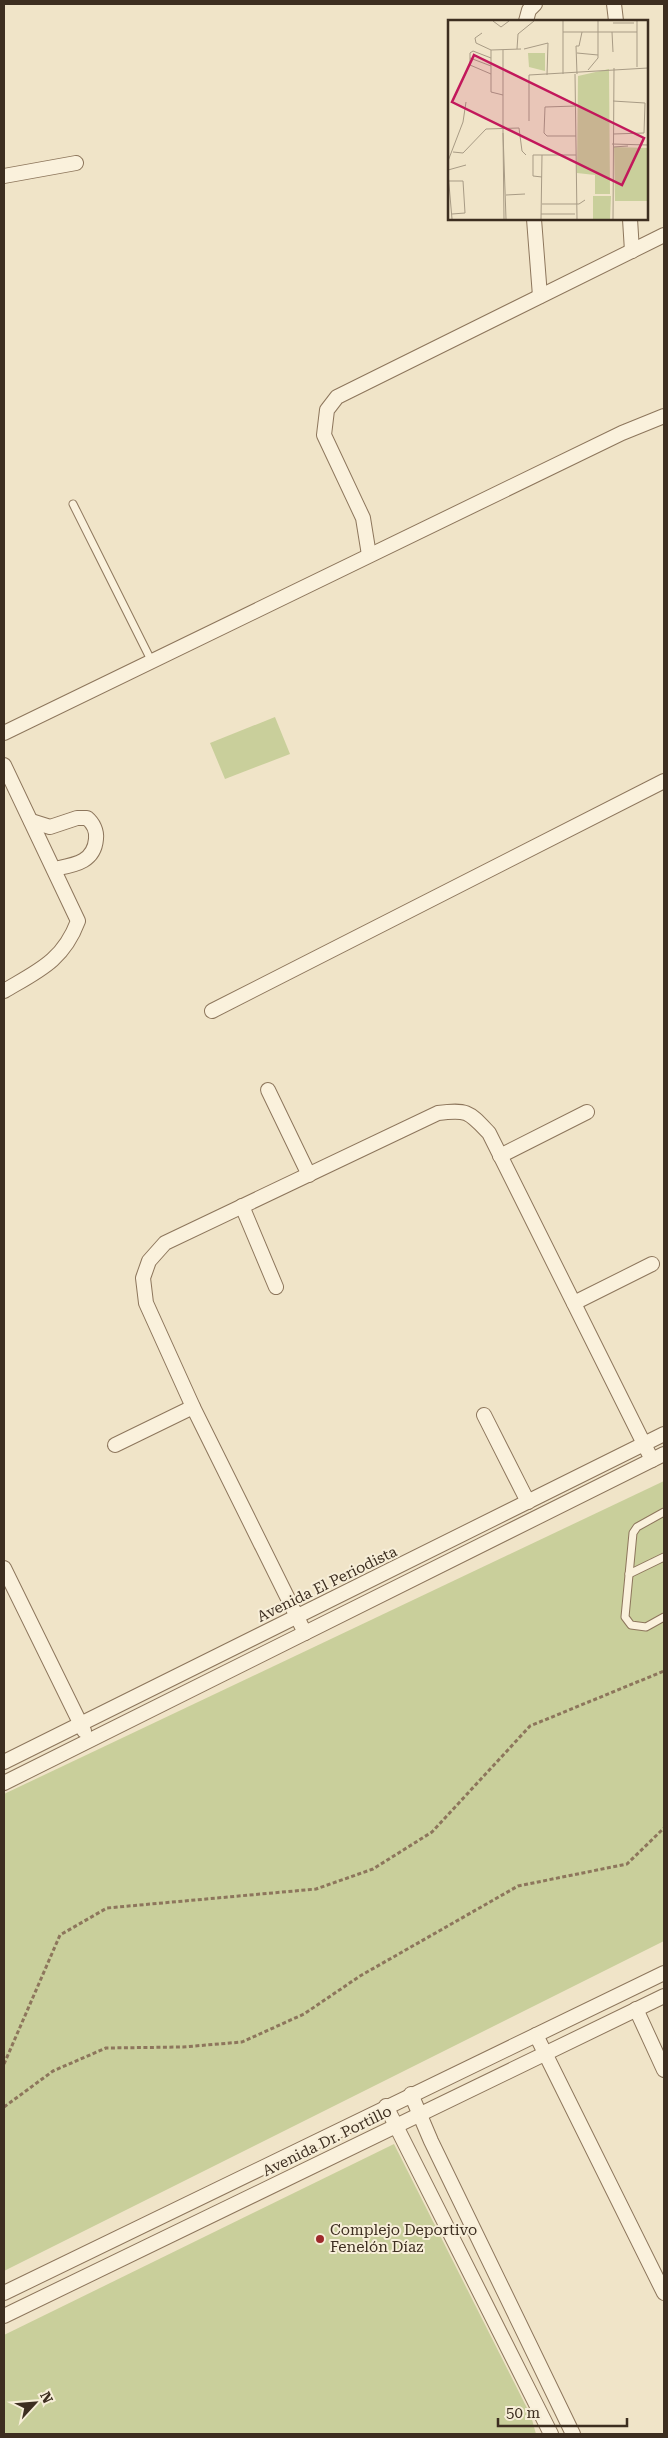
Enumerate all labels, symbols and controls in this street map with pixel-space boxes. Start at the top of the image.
inset map [448,20,648,220]
street label: Avenida El Periodista [254,1542,400,1626]
street label: Avenida Dr. Portillo [260,2102,394,2180]
place label: Complejo Deportivo Fenelón Díaz [330,2221,477,2256]
marker: Complejo Deportivo Fenelón Díaz [314,2233,326,2245]
north arrow [10,2378,60,2428]
text: N [37,2389,56,2406]
scale bar [498,2396,627,2428]
text: 50 m [506,2404,541,2422]

